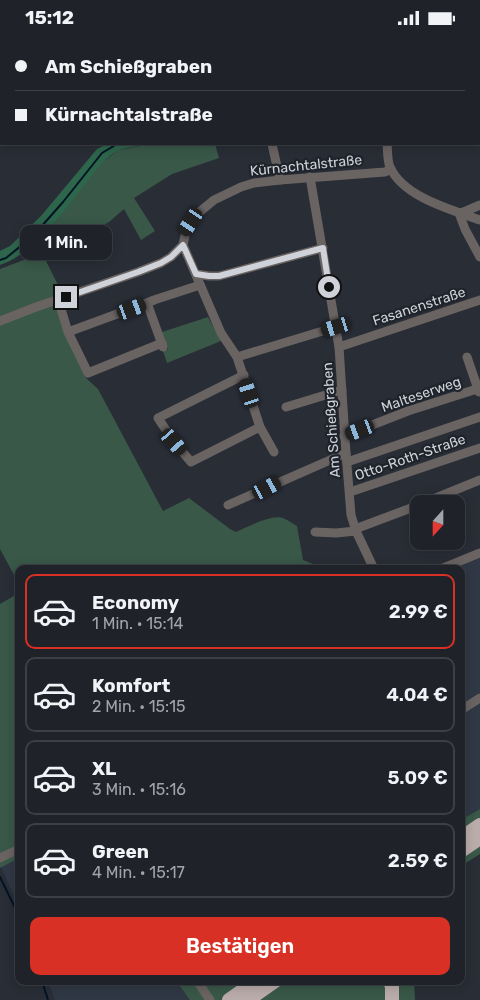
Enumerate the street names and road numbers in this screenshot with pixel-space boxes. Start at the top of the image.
street label: Kürnachtalstraße [249,151,363,180]
street label: Fasanenstraße [370,283,468,330]
street label: Am Schießgraben [319,362,344,478]
street label: Malteserweg [379,373,463,416]
street label: Otto-Roth-Straße [353,431,468,484]

